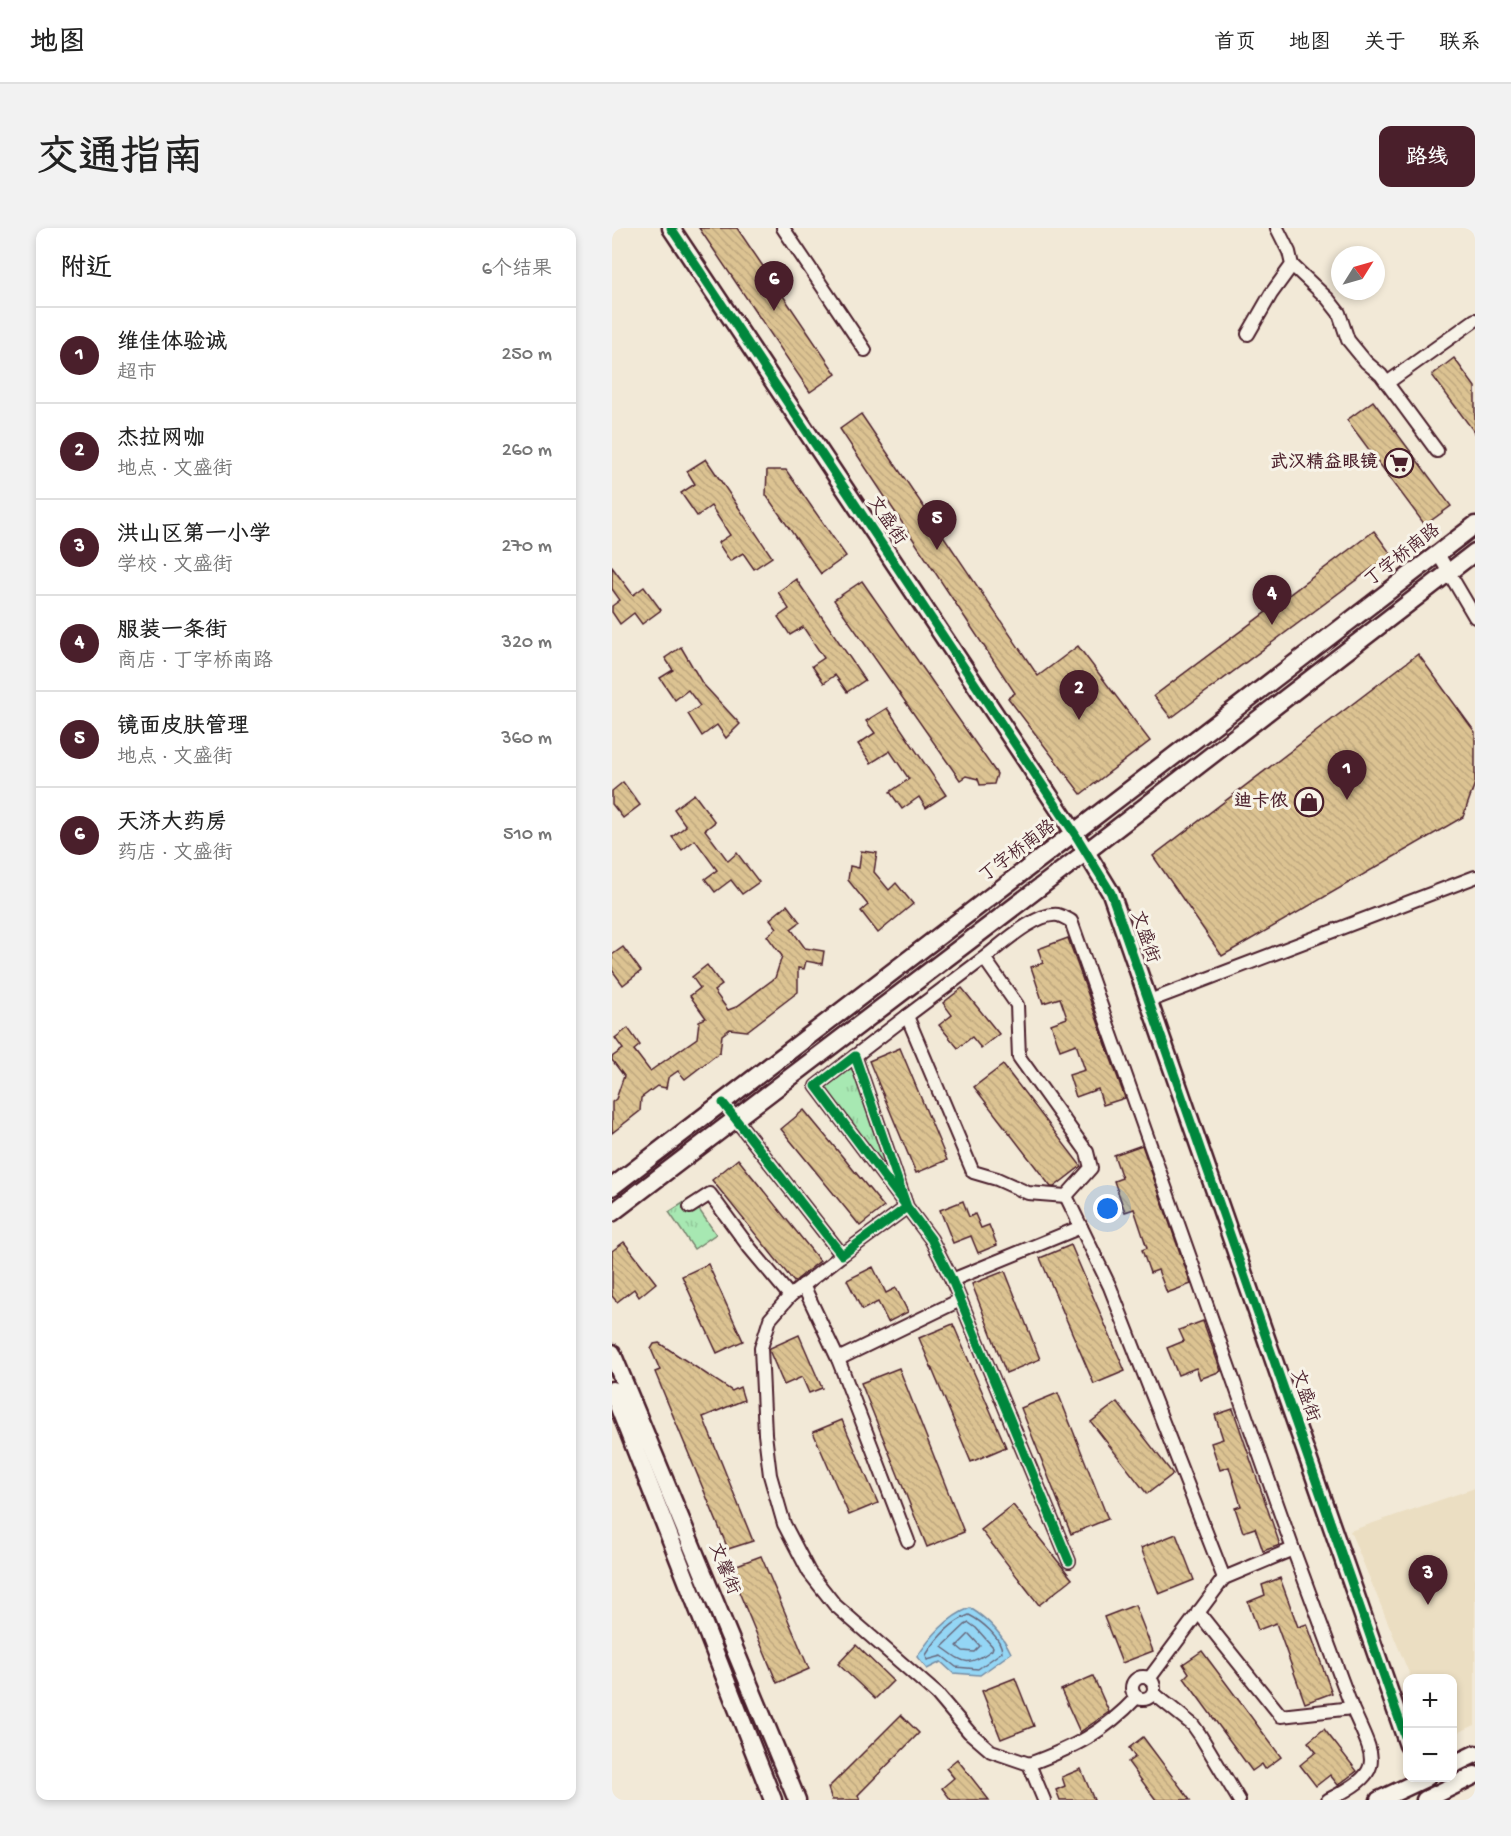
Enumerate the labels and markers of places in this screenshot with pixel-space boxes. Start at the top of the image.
pin: 6 [754,262,794,311]
supermarket icon: 武汉精益眼镜 [1383,447,1415,479]
place label: 武汉精益眼镜 [1270,452,1378,474]
pin: 5 [918,500,956,550]
pin: 4 [1252,576,1292,625]
pin: 2 [1060,670,1098,720]
pin: 1 [1328,750,1366,800]
shop icon: 迪卡侬 [1293,786,1325,818]
place label: 迪卡侬 [1234,791,1288,813]
pin: 3 [1408,1556,1448,1605]

